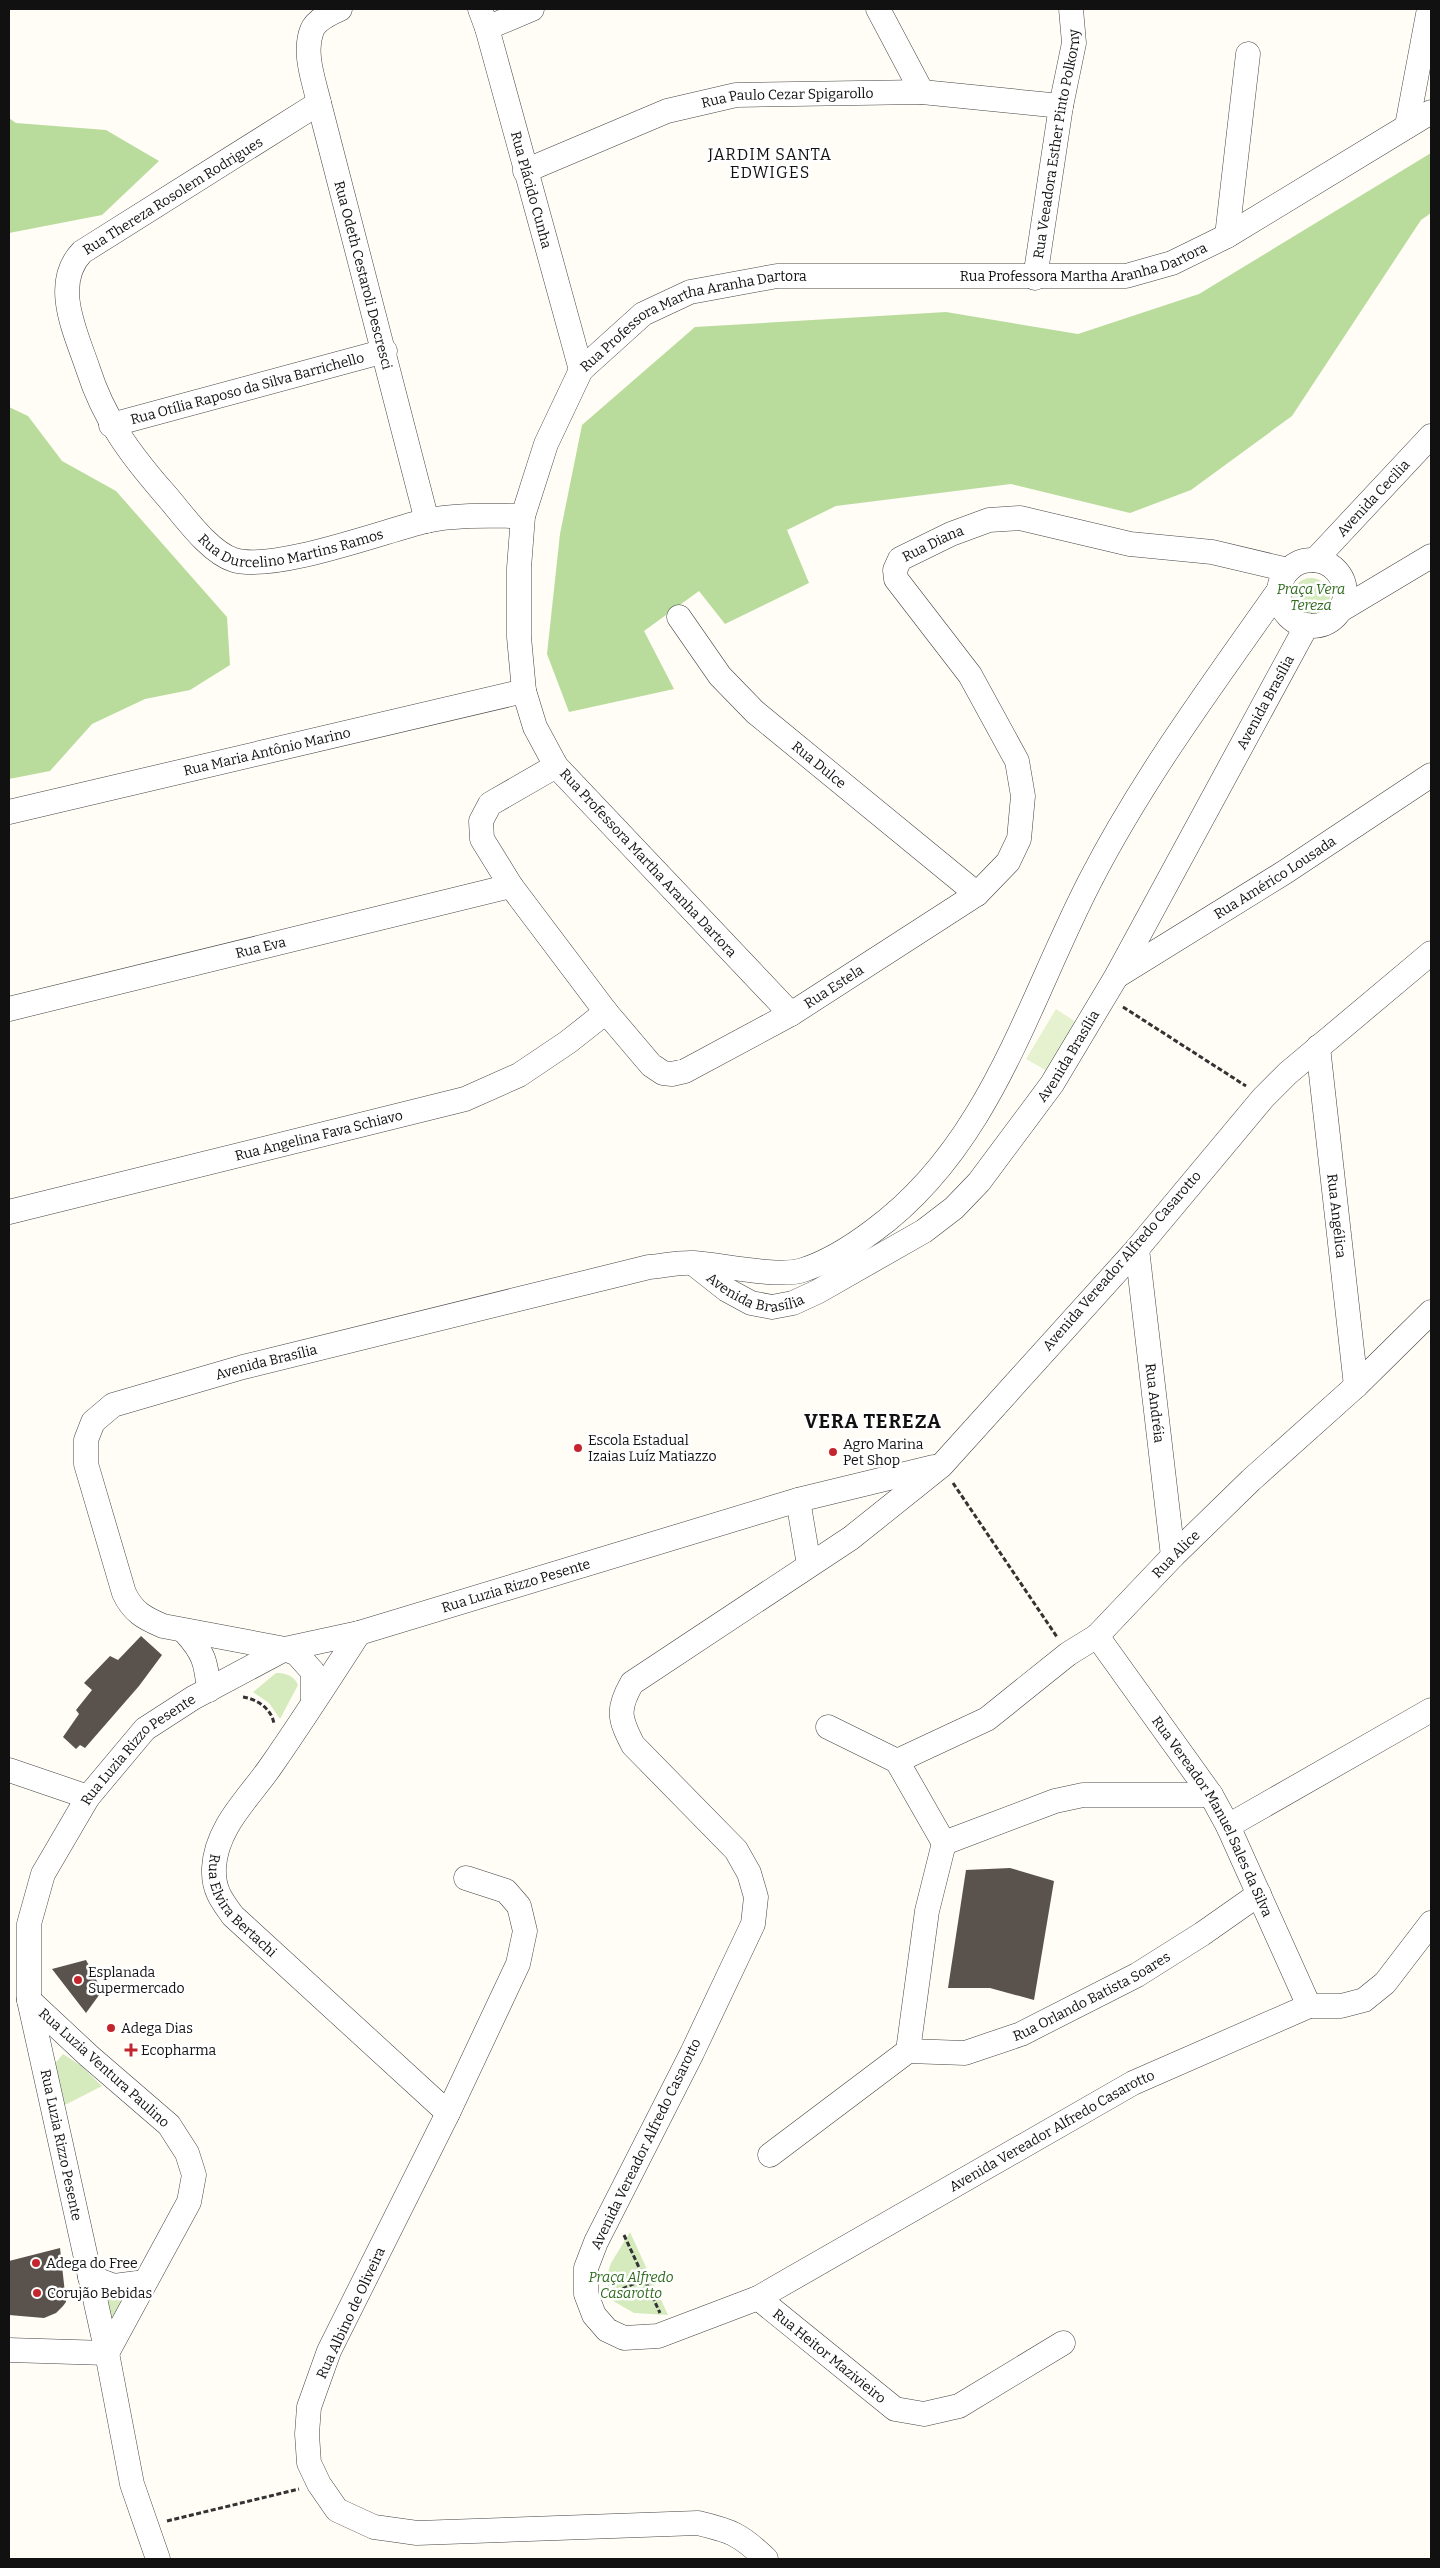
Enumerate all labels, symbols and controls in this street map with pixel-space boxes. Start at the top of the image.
street label: Rua Veeadora Esther Pinto Polkorny [1030,28,1083,260]
street label: Rua Paulo Cezar Spigarollo [699,84,874,111]
street label: Rua Plácido Cunha [507,129,556,251]
street label: Rua Thereza Rosolem Rodrigues [80,133,266,259]
district label: JARDIM SANTA EDWIGES [707,145,832,182]
street label: Rua Odeth Cestaroli Descresci [331,179,396,371]
street label: Rua Professora Martha Aranha Dartora [960,239,1210,285]
street label: Rua Professora Martha Aranha Dartora [577,268,807,375]
street label: Rua Otília Raposo da Silva Barrichello [128,349,366,428]
street label: Avenida Cecilia [1333,456,1413,540]
street label: Rua Diana [899,522,966,565]
street label: Rua Durcelino Martins Ramos [196,523,390,539]
text: Rua Durcelino Martins Ramos [195,525,385,571]
park label: Praça Vera Tereza [1277,581,1345,614]
street label: Avenida Brasília [1233,652,1298,752]
street label: Rua Maria Antônio Marino [182,724,352,779]
street label: Rua Dulce [788,737,850,792]
street label: Rua Professora Martha Aranha Dartora [556,765,740,961]
street label: Rua Américo Lousada [1211,832,1339,923]
street label: Rua Eva [234,933,288,962]
street label: Rua Estela [801,961,867,1012]
street label: Avenida Brasília [1033,1007,1103,1105]
street label: Rua Angelina Fava Schiavo [233,1106,404,1164]
street label: Avenida Vereador Alfredo Casarotto [1039,1168,1205,1354]
street label: Rua Angélica [1324,1173,1350,1259]
street label: Avenida Brasília [703,1269,807,1316]
street label: Avenida Brasília [213,1340,319,1383]
street label: Rua Andréia [1142,1362,1168,1444]
district label: VERA TEREZA [804,1410,942,1433]
place label: Escola Estadual Izaias Luíz Matiazzo [588,1432,716,1465]
place label: Agro Marina Pet Shop [843,1436,924,1469]
marker: Escola Estadual Izaias Luíz Matiazzo [572,1442,584,1454]
marker: Agro Marina Pet Shop [827,1446,839,1458]
street label: Rua Alice [1148,1526,1203,1581]
street label: Rua Luzia Rizzo Pesente [439,1555,592,1616]
street label: Rua Luzia Rizzo Pesente [77,1690,199,1808]
street label: Rua Vereador Manuel Sales da Silva [1149,1713,1276,1920]
street label: Rua Elvira Bertachi [205,1853,280,1961]
street label: Rua Orlando Batista Soares [1011,1948,1173,2045]
place label: Esplanada Supermercado [88,1964,185,1997]
marker: Esplanada Supermercado [72,1974,84,1986]
street label: Rua Luzia Ventura Paulino [35,2005,173,2131]
place label: Adega Dias [121,2020,193,2037]
marker: Adega Dias [105,2022,117,2034]
street label: Avenida Vereador Alfredo Casarotto [587,2036,705,2252]
place label: Ecopharma [141,2042,217,2059]
marker: Ecopharma [125,2044,137,2056]
street label: Avenida Vereador Alfredo Casarotto [946,2066,1157,2195]
street label: Rua Luzia Rizzo Pesente [37,2068,85,2222]
street label: Rua Albino de Oliveira [313,2244,389,2382]
place label: Adega do Free [46,2255,138,2272]
marker: Adega do Free [30,2257,42,2269]
park label: Praça Alfredo Casarotto [589,2269,674,2302]
place label: Corujão Bebidas [47,2285,152,2302]
marker: Corujão Bebidas [31,2287,43,2299]
street label: Rua Heitor Mazivieiro [769,2305,890,2407]

